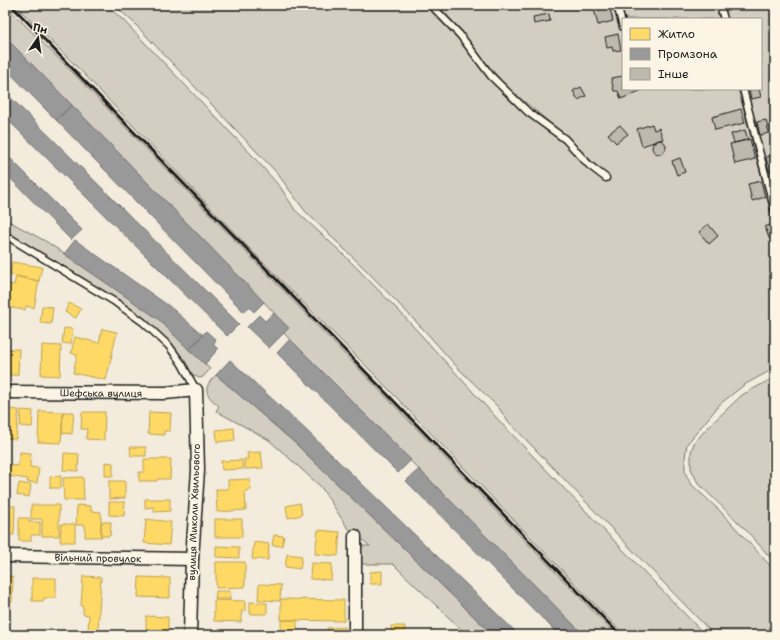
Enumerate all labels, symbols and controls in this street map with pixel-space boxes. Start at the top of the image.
north arrow [18,18,58,58]
legend [622,18,762,90]
text: Пн [31,20,49,38]
text: Житло [658,26,695,42]
text: Промзона [658,46,718,62]
text: Інше [658,66,689,82]
street label: Шефська вулиця [60,386,142,399]
street label: вулиця Миколи Хвильового [185,443,203,581]
street label: Вільний провулок [54,550,142,565]

